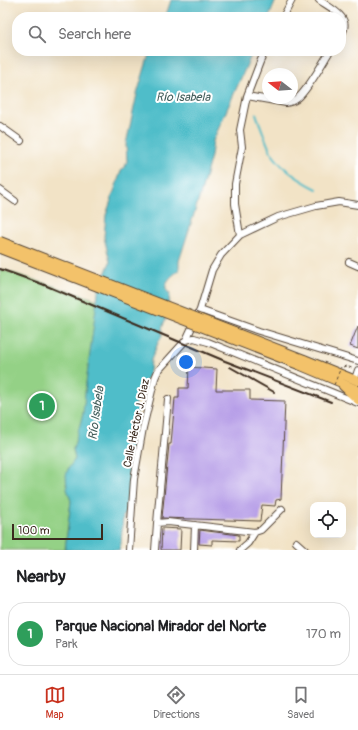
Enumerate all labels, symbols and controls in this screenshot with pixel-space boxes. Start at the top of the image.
search box [12,12,346,56]
icon: search [26,23,48,45]
text: Search here [58,25,131,44]
north arrow [262,68,298,104]
water label: Río Isabela [156,90,211,105]
your location [176,352,196,372]
street label: Calle Héctor J. Díaz [121,377,152,469]
water label: Río Isabela [85,384,108,441]
pin: 1 [29,391,55,421]
map controls [310,502,346,538]
button: locate [310,502,346,538]
scale bar [12,522,103,541]
text: 100 m [18,524,49,537]
text: Nearby [16,566,65,587]
text: Parque Nacional Mirador del Norte [55,617,266,636]
text: 1 [27,626,33,642]
text: 170 m [306,626,341,642]
text: Park [55,636,78,652]
tab: Map [44,684,66,721]
tab: Directions [153,684,200,721]
tab: Saved [287,684,314,721]

